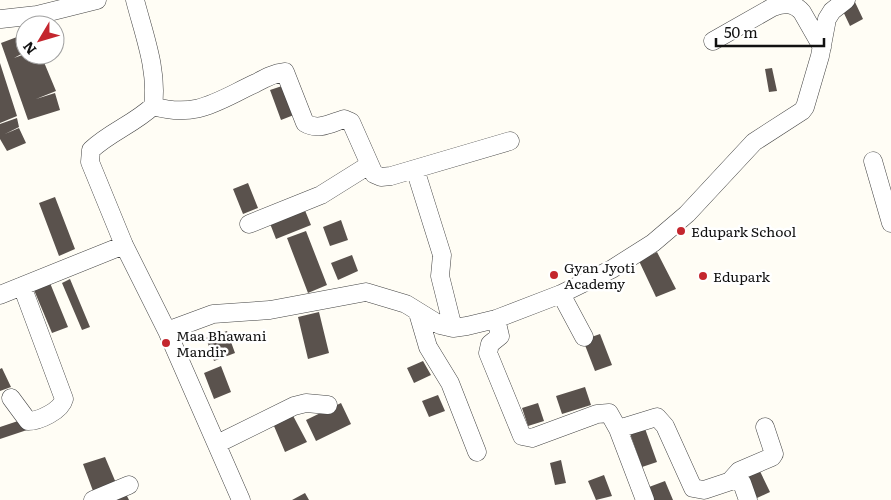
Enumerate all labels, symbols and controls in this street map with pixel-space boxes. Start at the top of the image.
north arrow [15,15,65,65]
scale bar [716,15,824,47]
text: 50 m [724,20,758,43]
text: N [17,38,40,59]
place label: Edupark School [691,221,797,241]
marker: Edupark School [675,225,687,237]
place label: Gyan Jyoti Academy [564,257,635,293]
place label: Edupark [713,266,771,286]
marker: Gyan Jyoti Academy [548,269,560,281]
marker: Edupark [697,270,709,282]
place label: Maa Bhawani Mandir [176,325,267,361]
marker: Maa Bhawani Mandir [160,337,172,349]

